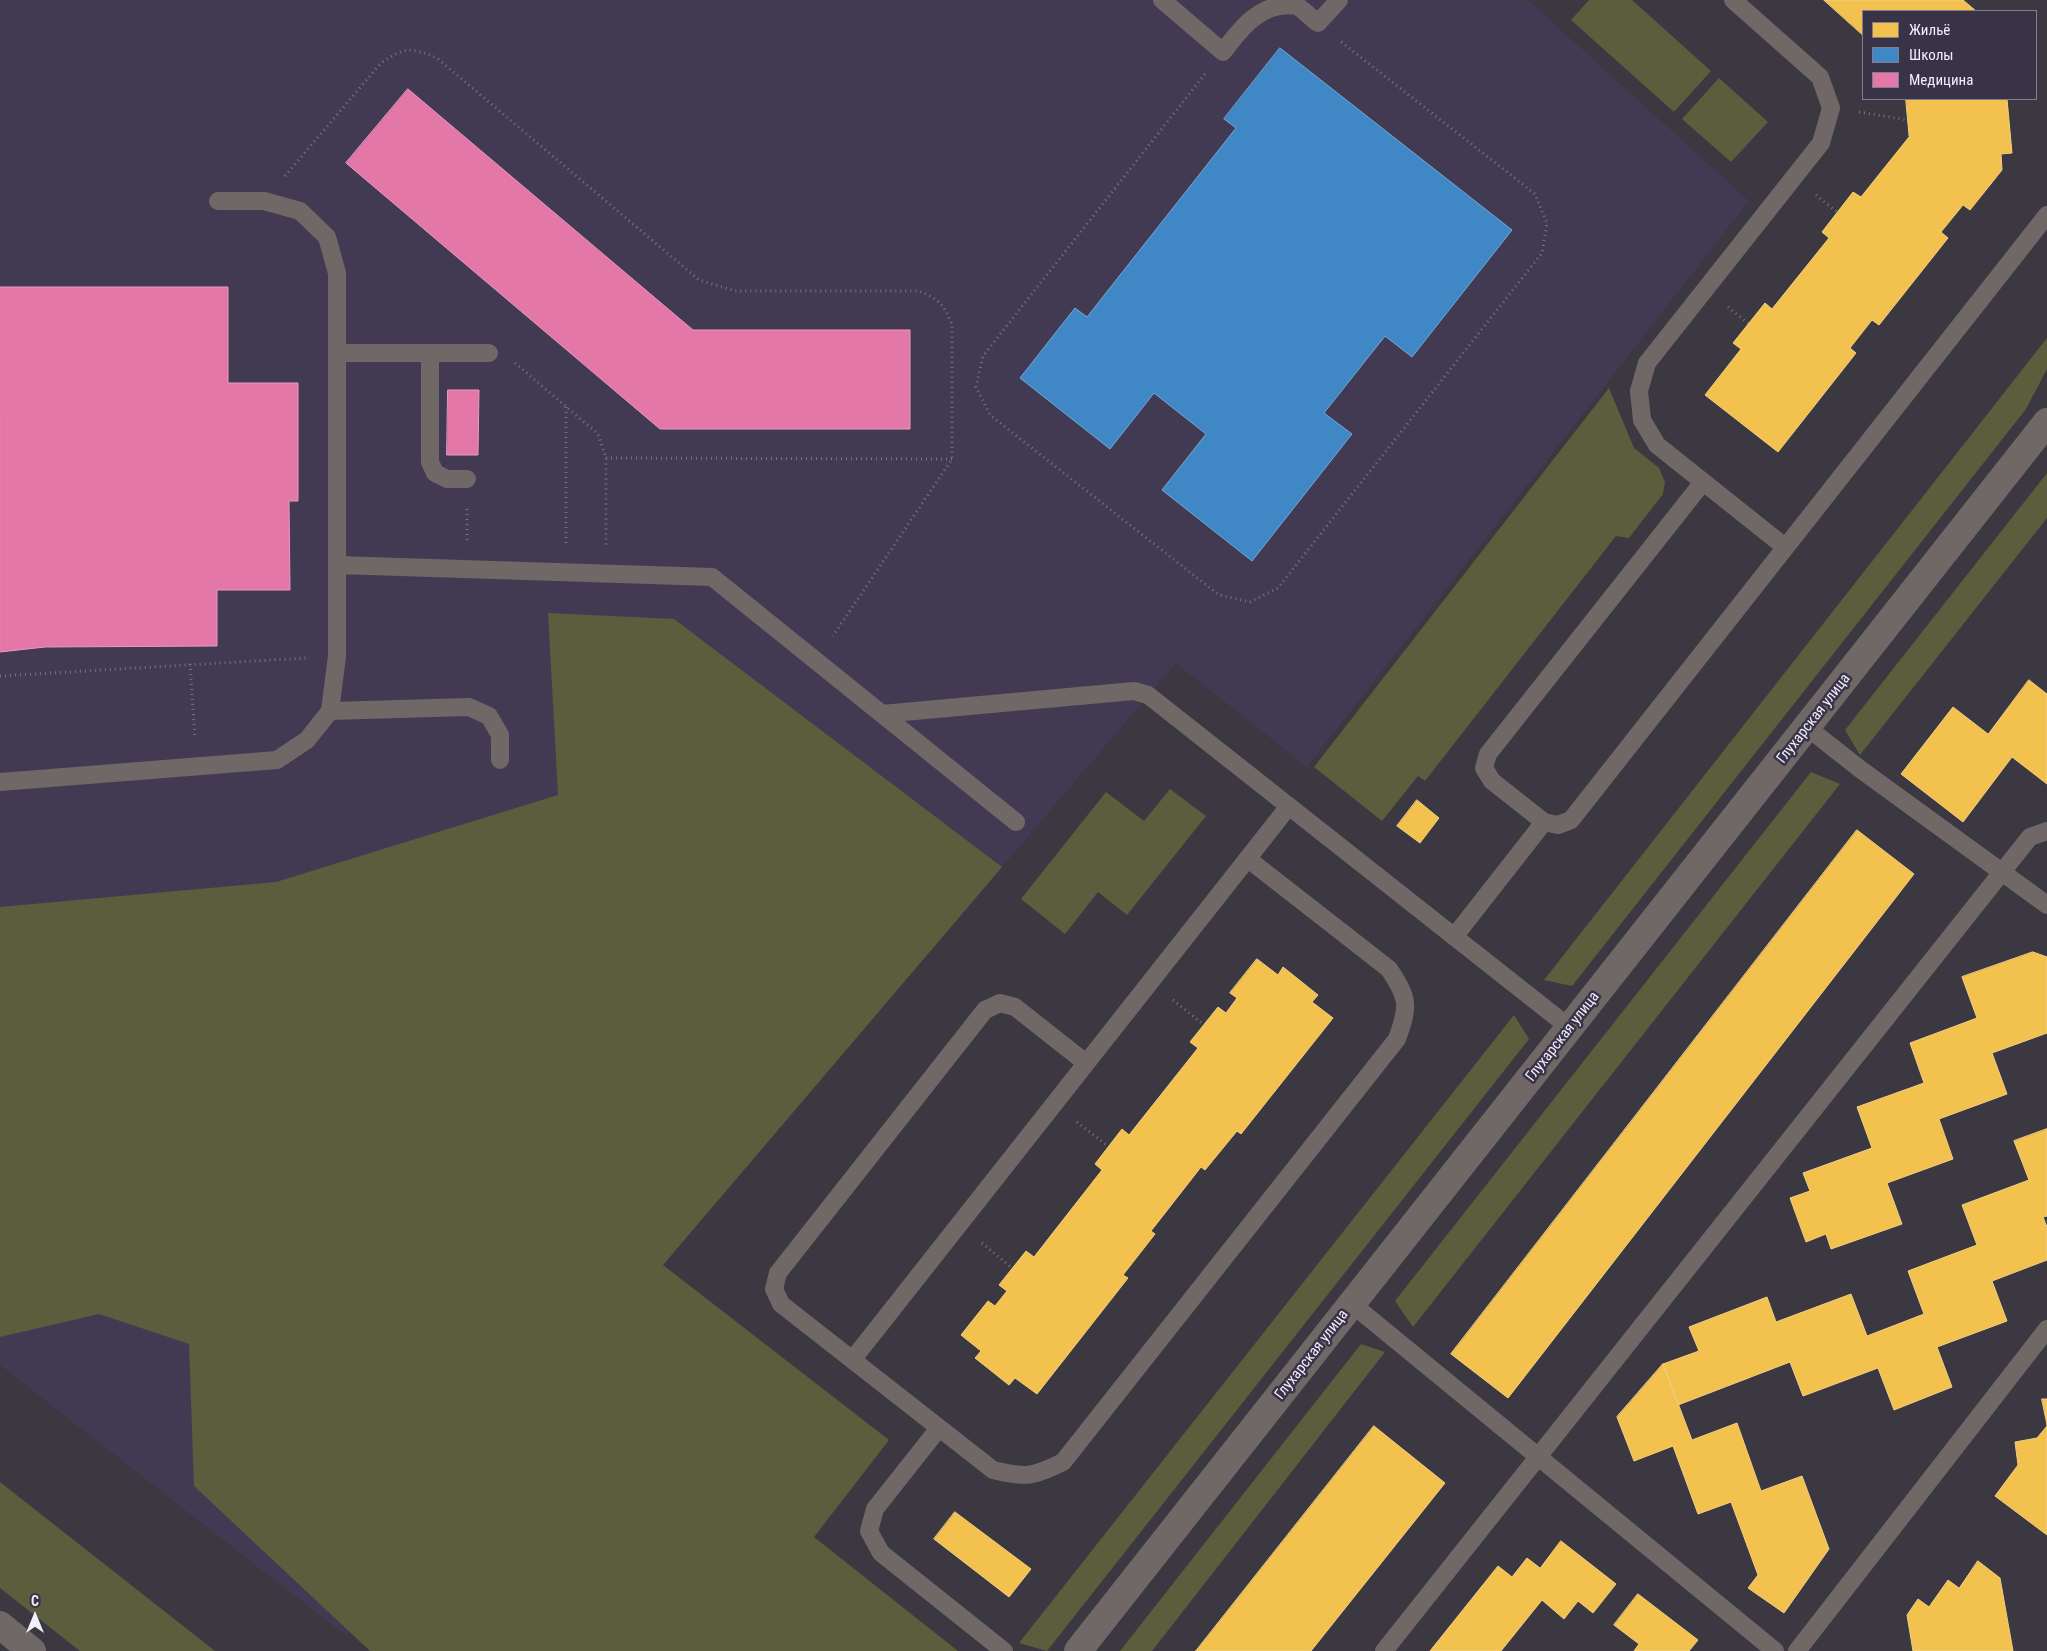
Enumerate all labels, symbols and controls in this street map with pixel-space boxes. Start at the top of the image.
legend [1862,10,2037,100]
text: Жильё [1909,21,1950,39]
text: Школы [1909,46,1954,64]
text: Медицина [1909,71,1973,89]
street label: Глухарская улица [1773,671,1855,767]
street label: Глухарская улица [1522,989,1604,1085]
street label: Глухарская улица [1271,1307,1353,1403]
north arrow [10,1591,60,1641]
text: С [31,1593,39,1609]

